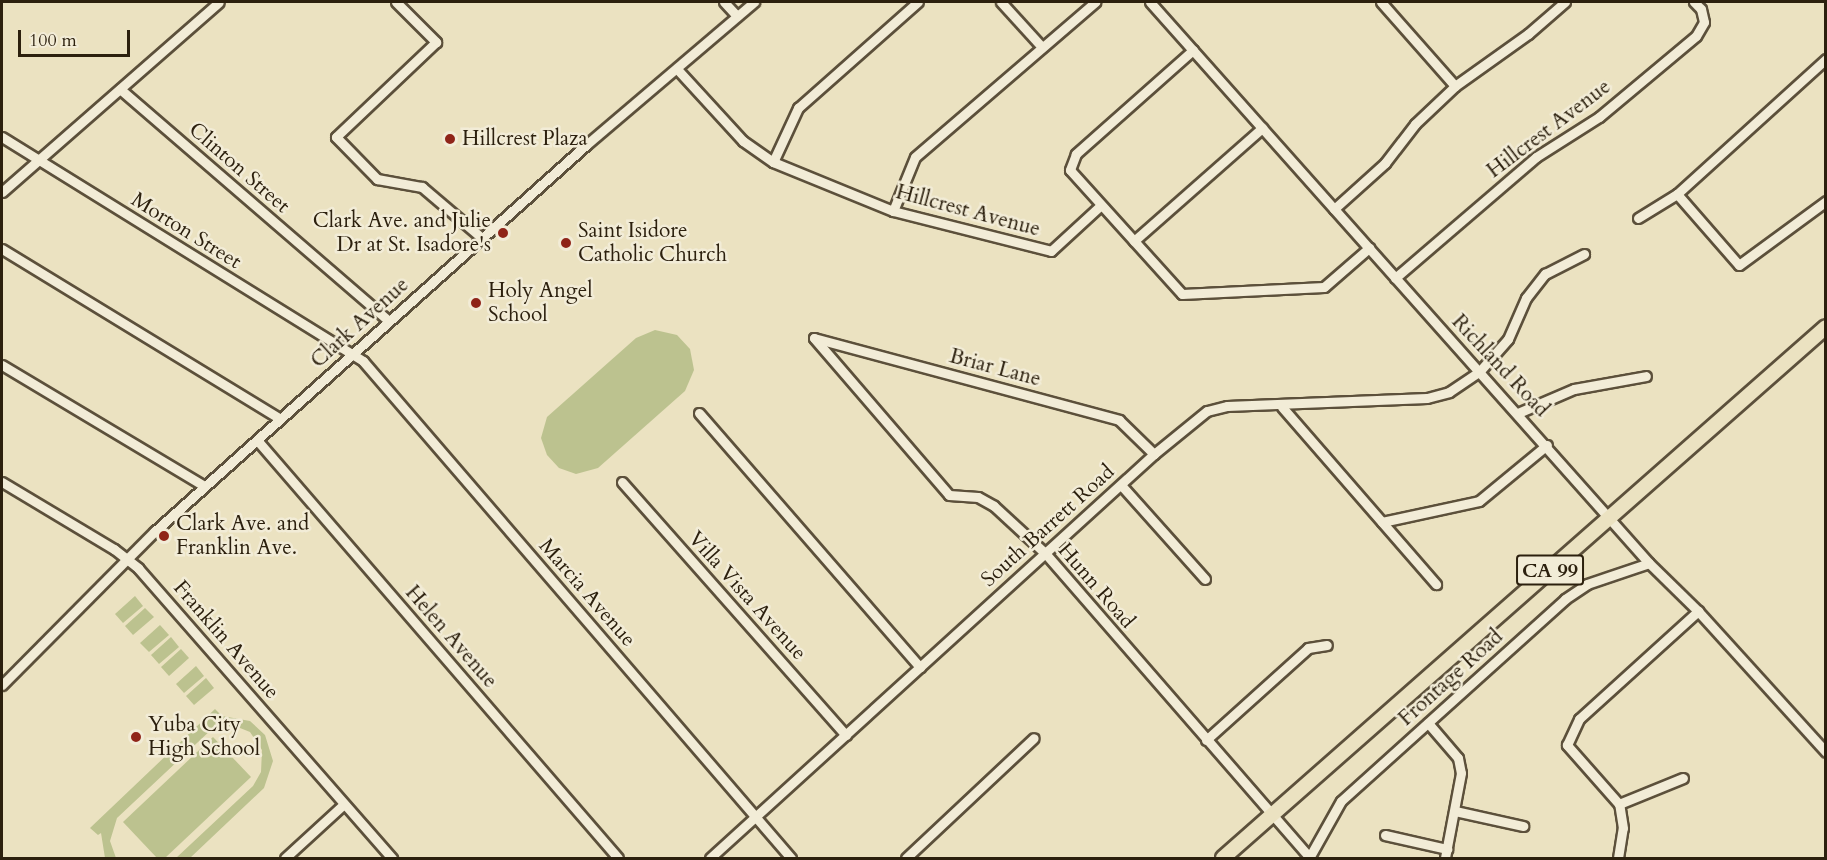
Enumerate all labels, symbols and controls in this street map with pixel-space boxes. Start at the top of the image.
scale bar [21,18,134,56]
text: 100 m [29,28,77,53]
street label: Hillcrest Avenue [1482,74,1616,184]
street label: Clinton Street [183,117,295,219]
place label: Hillcrest Plaza [462,126,588,152]
marker: Hillcrest Plaza [443,132,457,146]
street label: Hillcrest Avenue [893,180,1043,242]
street label: Morton Street [126,187,246,275]
place label: Clark Ave. and Julie Dr at St. Isadore's [313,208,491,258]
place label: Saint Isidore Catholic Church [578,218,727,268]
marker: Clark Ave. and Julie Dr at St. Isadore's [496,226,510,240]
marker: Saint Isidore Catholic Church [559,236,573,250]
street label: Clark Avenue [306,272,414,374]
place label: Holy Angel School [488,278,593,328]
marker: Holy Angel School [469,296,483,310]
street label: Richland Road [1446,310,1554,422]
street label: Briar Lane [947,344,1043,392]
street label: South Barrett Road [976,460,1120,592]
place label: Clark Ave. and Franklin Ave. [176,511,309,561]
street label: Villa Vista Avenue [683,526,811,666]
marker: Clark Ave. and Franklin Ave. [157,529,171,543]
street label: Marcia Avenue [533,534,641,652]
street label: Hunn Road [1052,538,1140,634]
road number: CA 99 [1516,553,1584,587]
street label: Franklin Avenue [168,576,284,704]
street label: Helen Avenue [400,581,502,693]
street label: Frontage Road [1394,625,1508,731]
place label: Yuba City High School [148,712,260,762]
marker: Yuba City High School [129,730,143,744]

